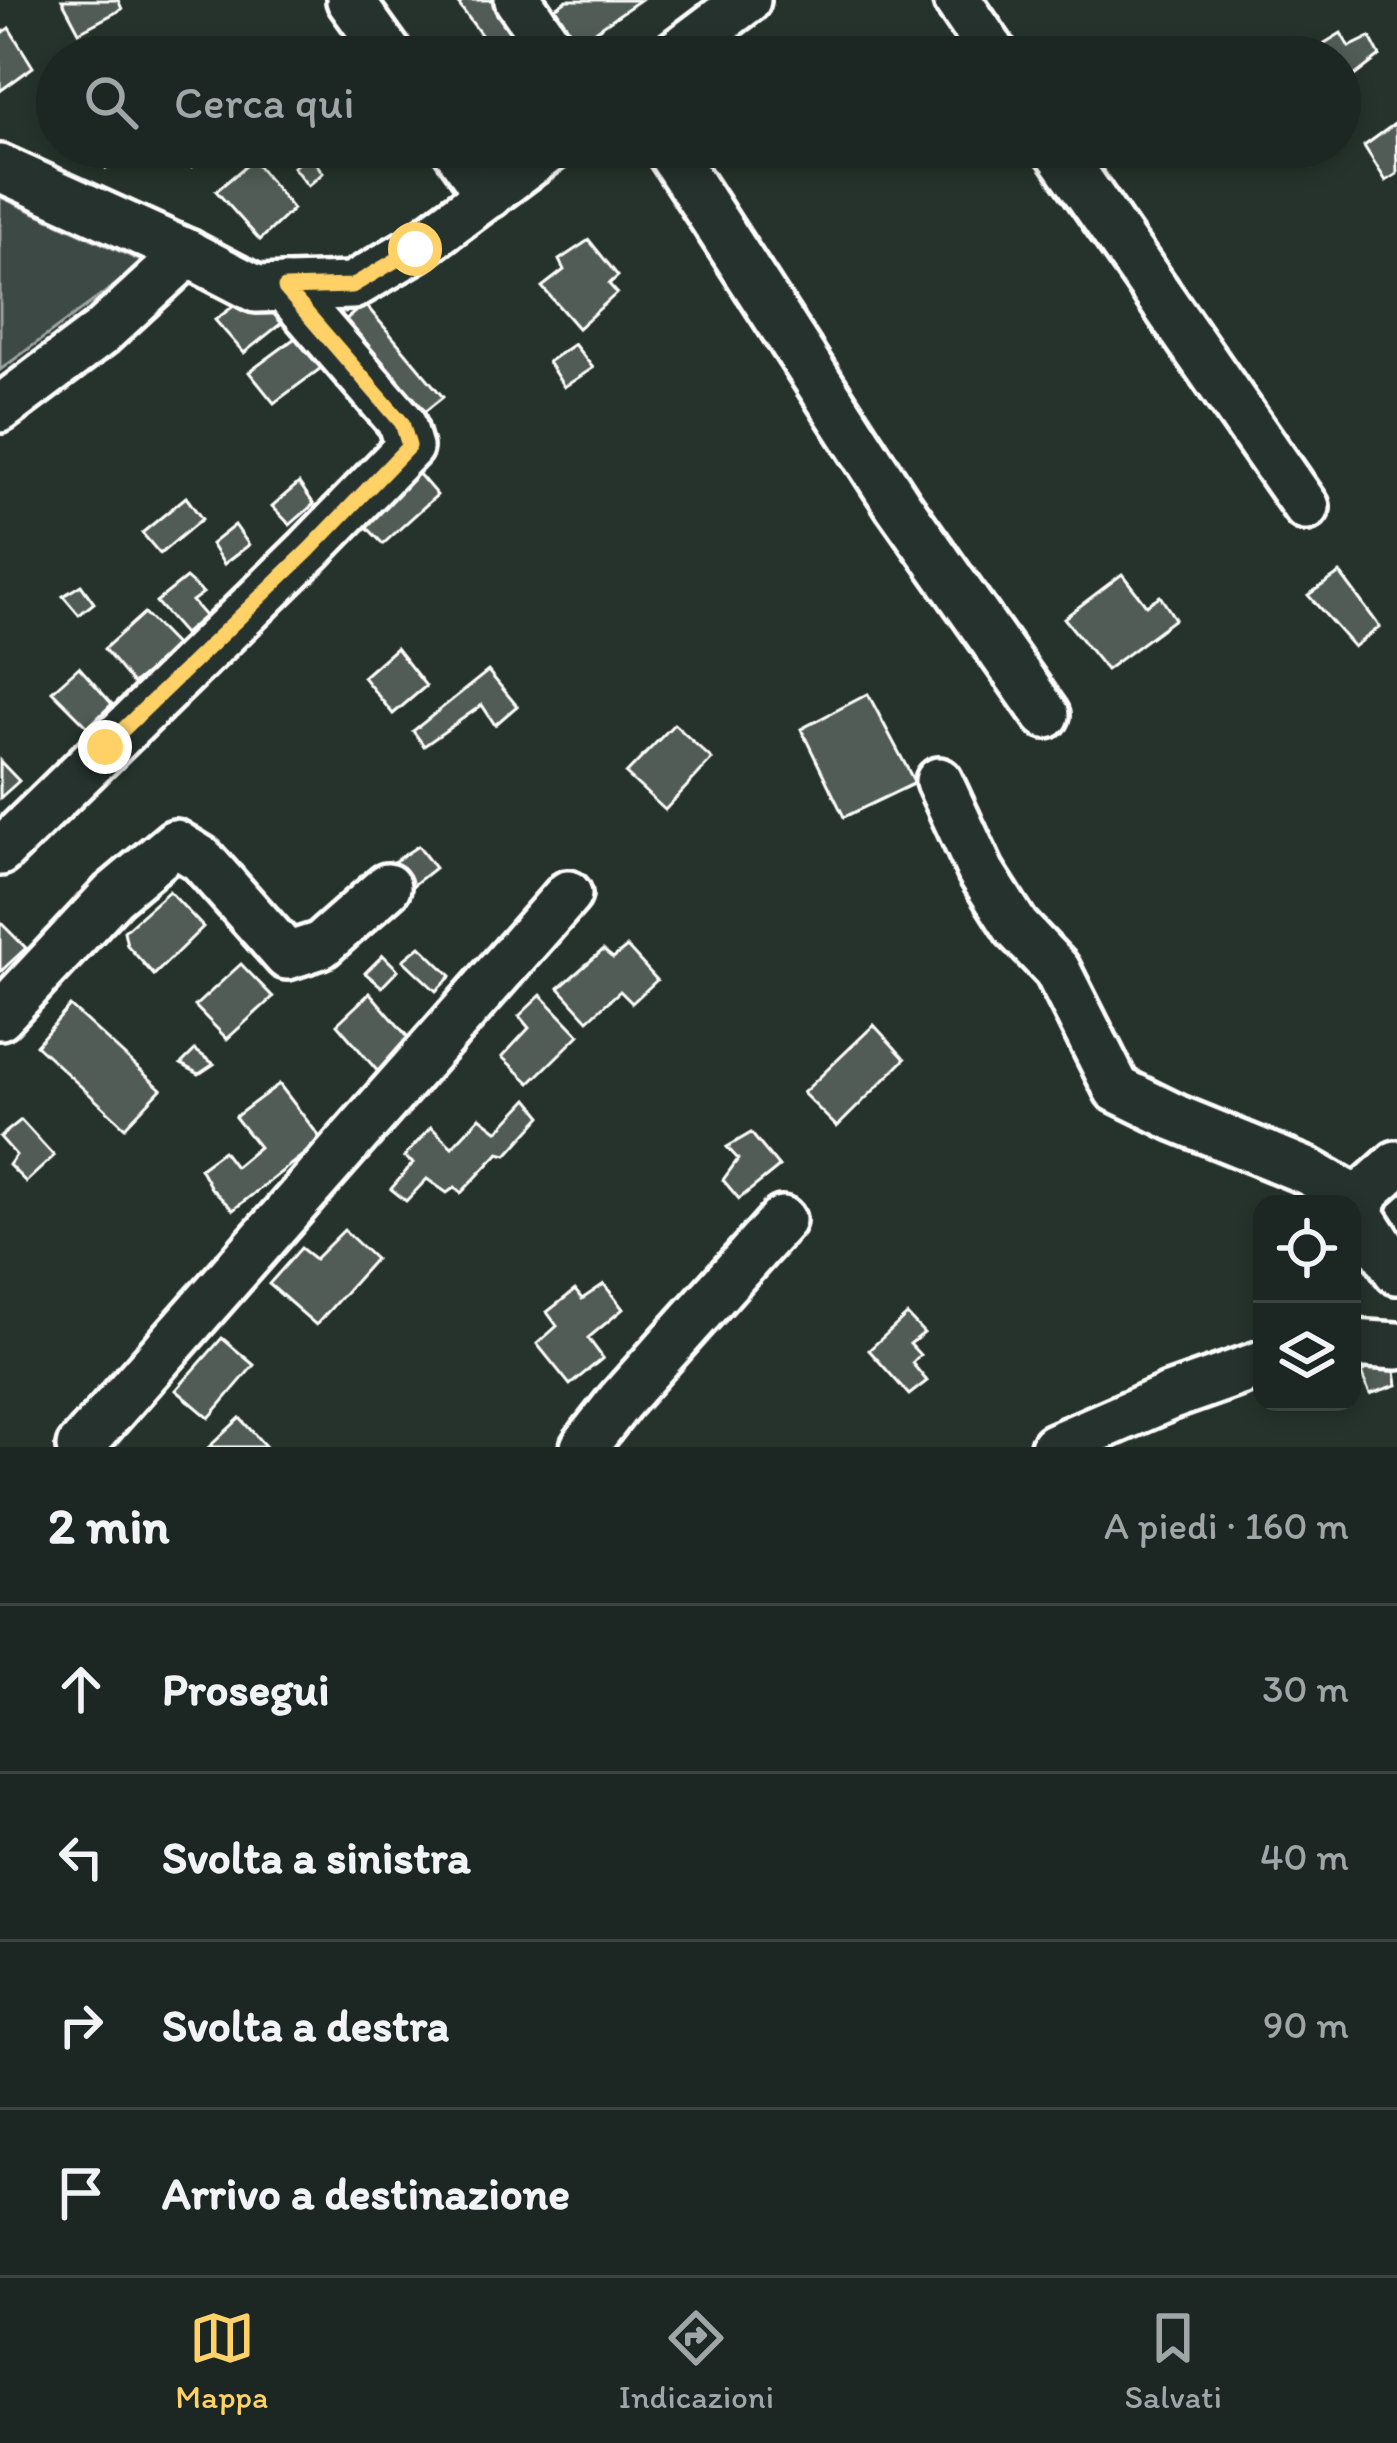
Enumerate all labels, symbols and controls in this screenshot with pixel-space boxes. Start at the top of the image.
search box [36,36,1361,168]
icon: search [78,69,144,135]
text: Cerca qui [174,75,355,129]
route start [388,222,442,276]
route end [78,720,132,774]
map controls [1253,1195,1361,1411]
button: locate [1253,1195,1361,1303]
button: layers [1253,1303,1361,1411]
text: 2 min [48,1495,169,1556]
text: A piedi · 160 m [1104,1502,1349,1549]
icon: ahead [48,1656,114,1722]
text: Prosegui [162,1662,330,1716]
text: 30 m [1262,1665,1349,1712]
icon: left [48,1824,114,1890]
text: Svolta a sinistra [162,1830,471,1884]
text: 40 m [1260,1833,1349,1880]
icon: right [48,1992,114,2058]
text: Svolta a destra [162,1998,449,2052]
text: 90 m [1263,2001,1349,2048]
icon: arrive [48,2160,114,2226]
text: Arrivo a destinazione [162,2166,570,2220]
tab: Mappa [175,2305,268,2416]
tab: Indicazioni [619,2305,774,2416]
tab: Salvati [1124,2305,1222,2416]

